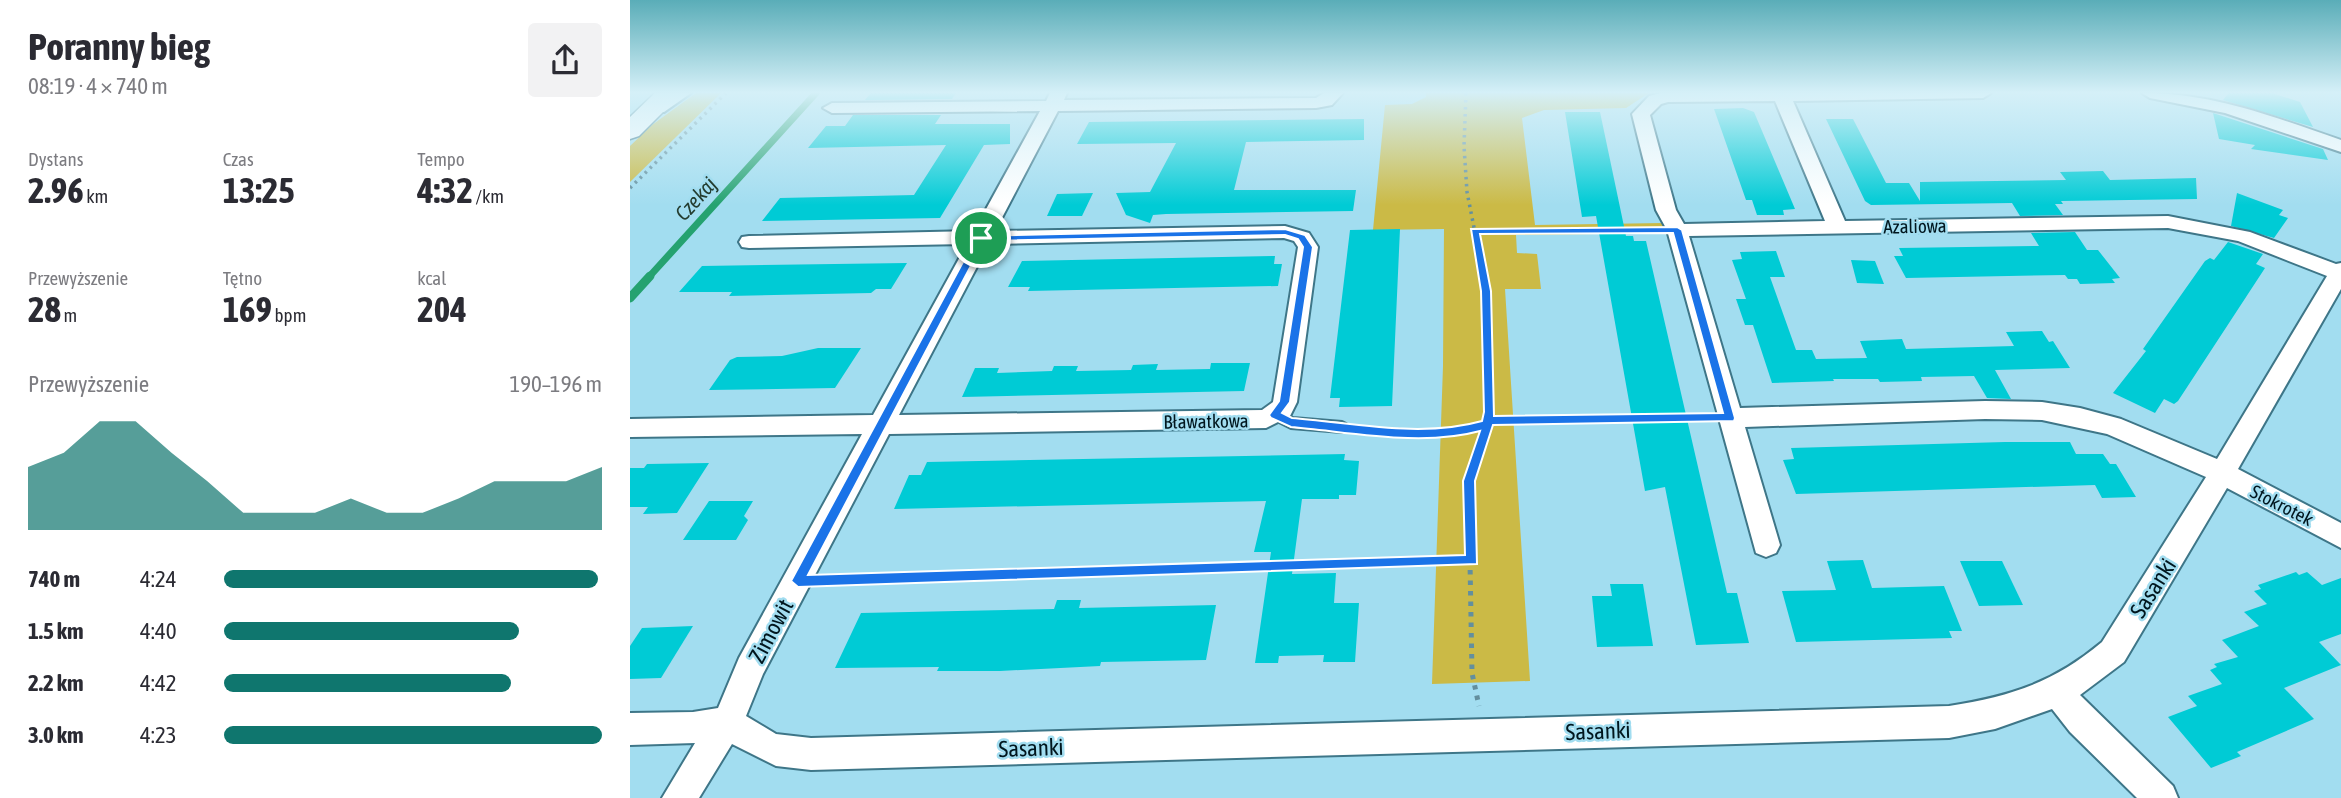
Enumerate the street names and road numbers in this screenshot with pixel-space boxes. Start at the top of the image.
street label: Azaliowa [1883,214,1947,238]
street label: Bławatkowa [1163,409,1249,433]
street label: Stokrotek [2247,480,2318,530]
street label: Sasanki [2125,554,2181,622]
street label: Zimowit [743,595,799,667]
street label: Sasanki [1565,717,1631,745]
street label: Sasanki [998,734,1064,762]

